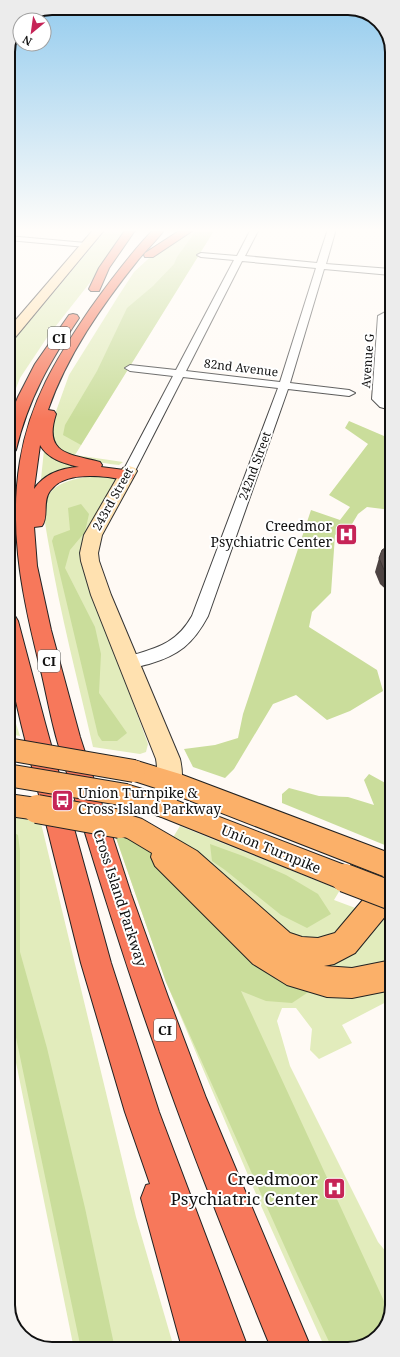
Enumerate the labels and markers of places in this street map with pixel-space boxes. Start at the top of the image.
place label: Creedmor Psychiatric Center [211,516,332,551]
hospital icon: Creedmor Psychiatric Center [334,521,360,547]
place label: Union Turnpike & Cross Island Parkway [78,783,221,818]
bus stop icon: Union Turnpike & Cross Island Parkway [49,788,75,814]
place label: Creedmoor Psychiatric Center [170,1167,318,1210]
hospital icon: Creedmoor Psychiatric Center [321,1176,347,1202]

